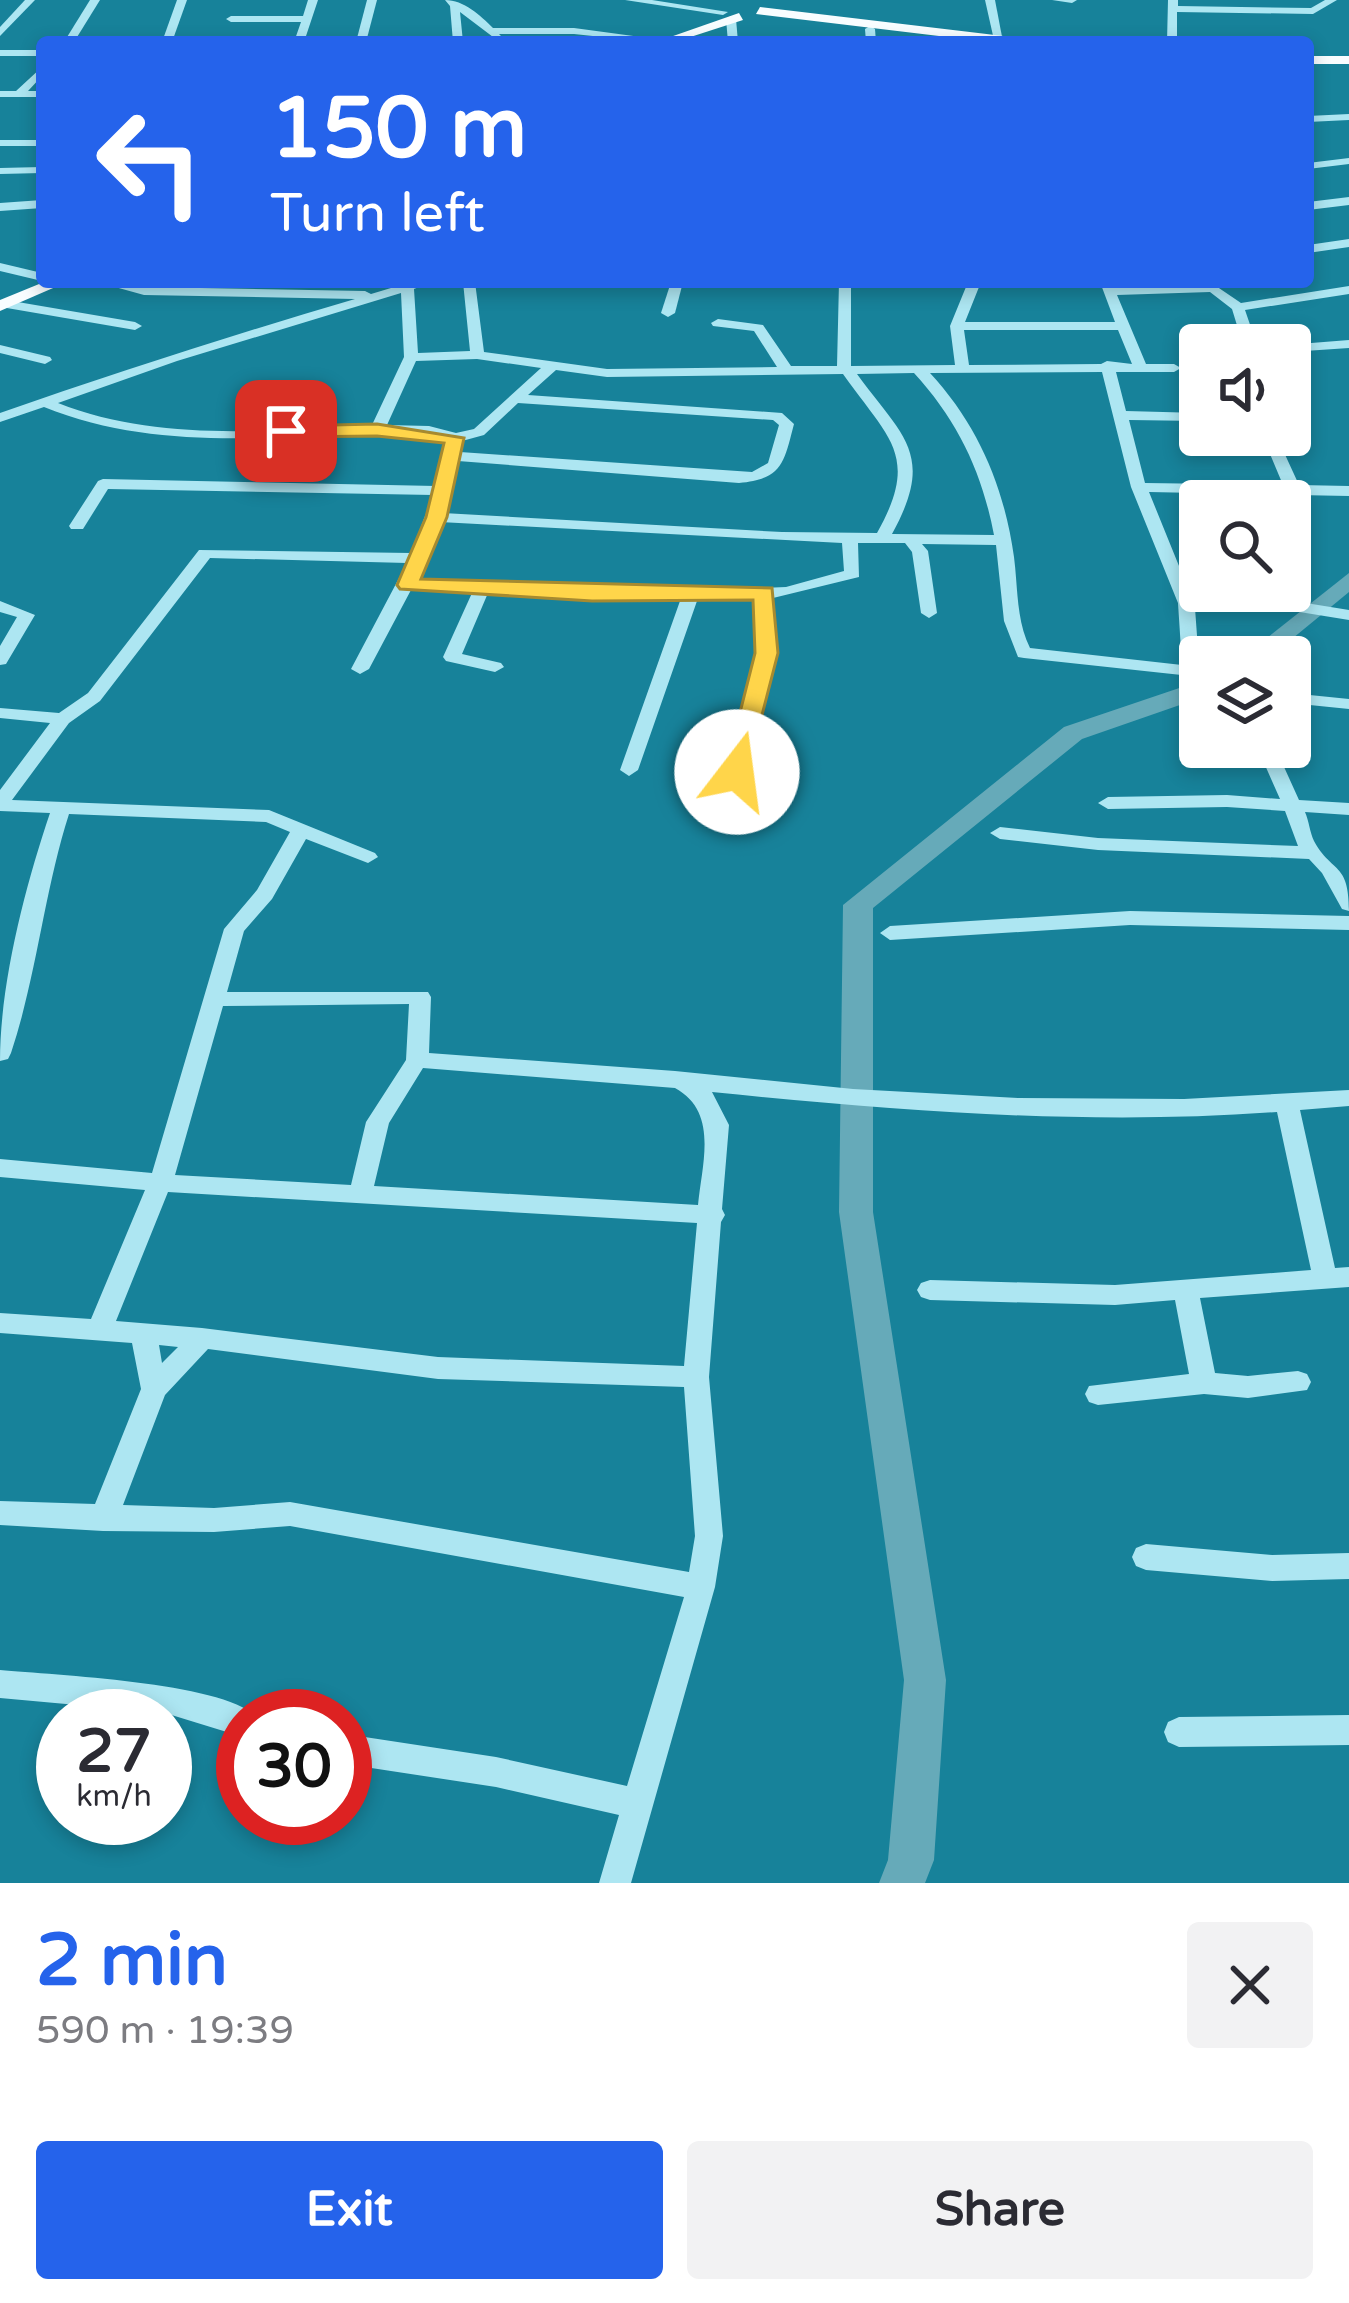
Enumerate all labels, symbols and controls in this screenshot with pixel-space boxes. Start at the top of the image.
text: 150 m [270,79,527,180]
icon: left [72,84,228,240]
text: Turn left [270,181,485,246]
map controls [1179,324,1311,768]
button: sound [1179,324,1311,456]
pin [235,380,337,482]
icon: arrive [253,398,319,464]
button: search [1179,480,1311,612]
button: layers [1179,636,1311,768]
position arrow [674,709,800,835]
speed limit sign: 30 [216,1689,372,1845]
text: 27 [76,1716,152,1788]
text: km/h [76,1778,152,1815]
text: 2 min [36,1918,228,2005]
button: close [1187,1922,1313,2048]
text: 590 m · 19:39 [36,2007,294,2054]
button: Exit [36,2141,663,2279]
button: Share [687,2141,1313,2279]

